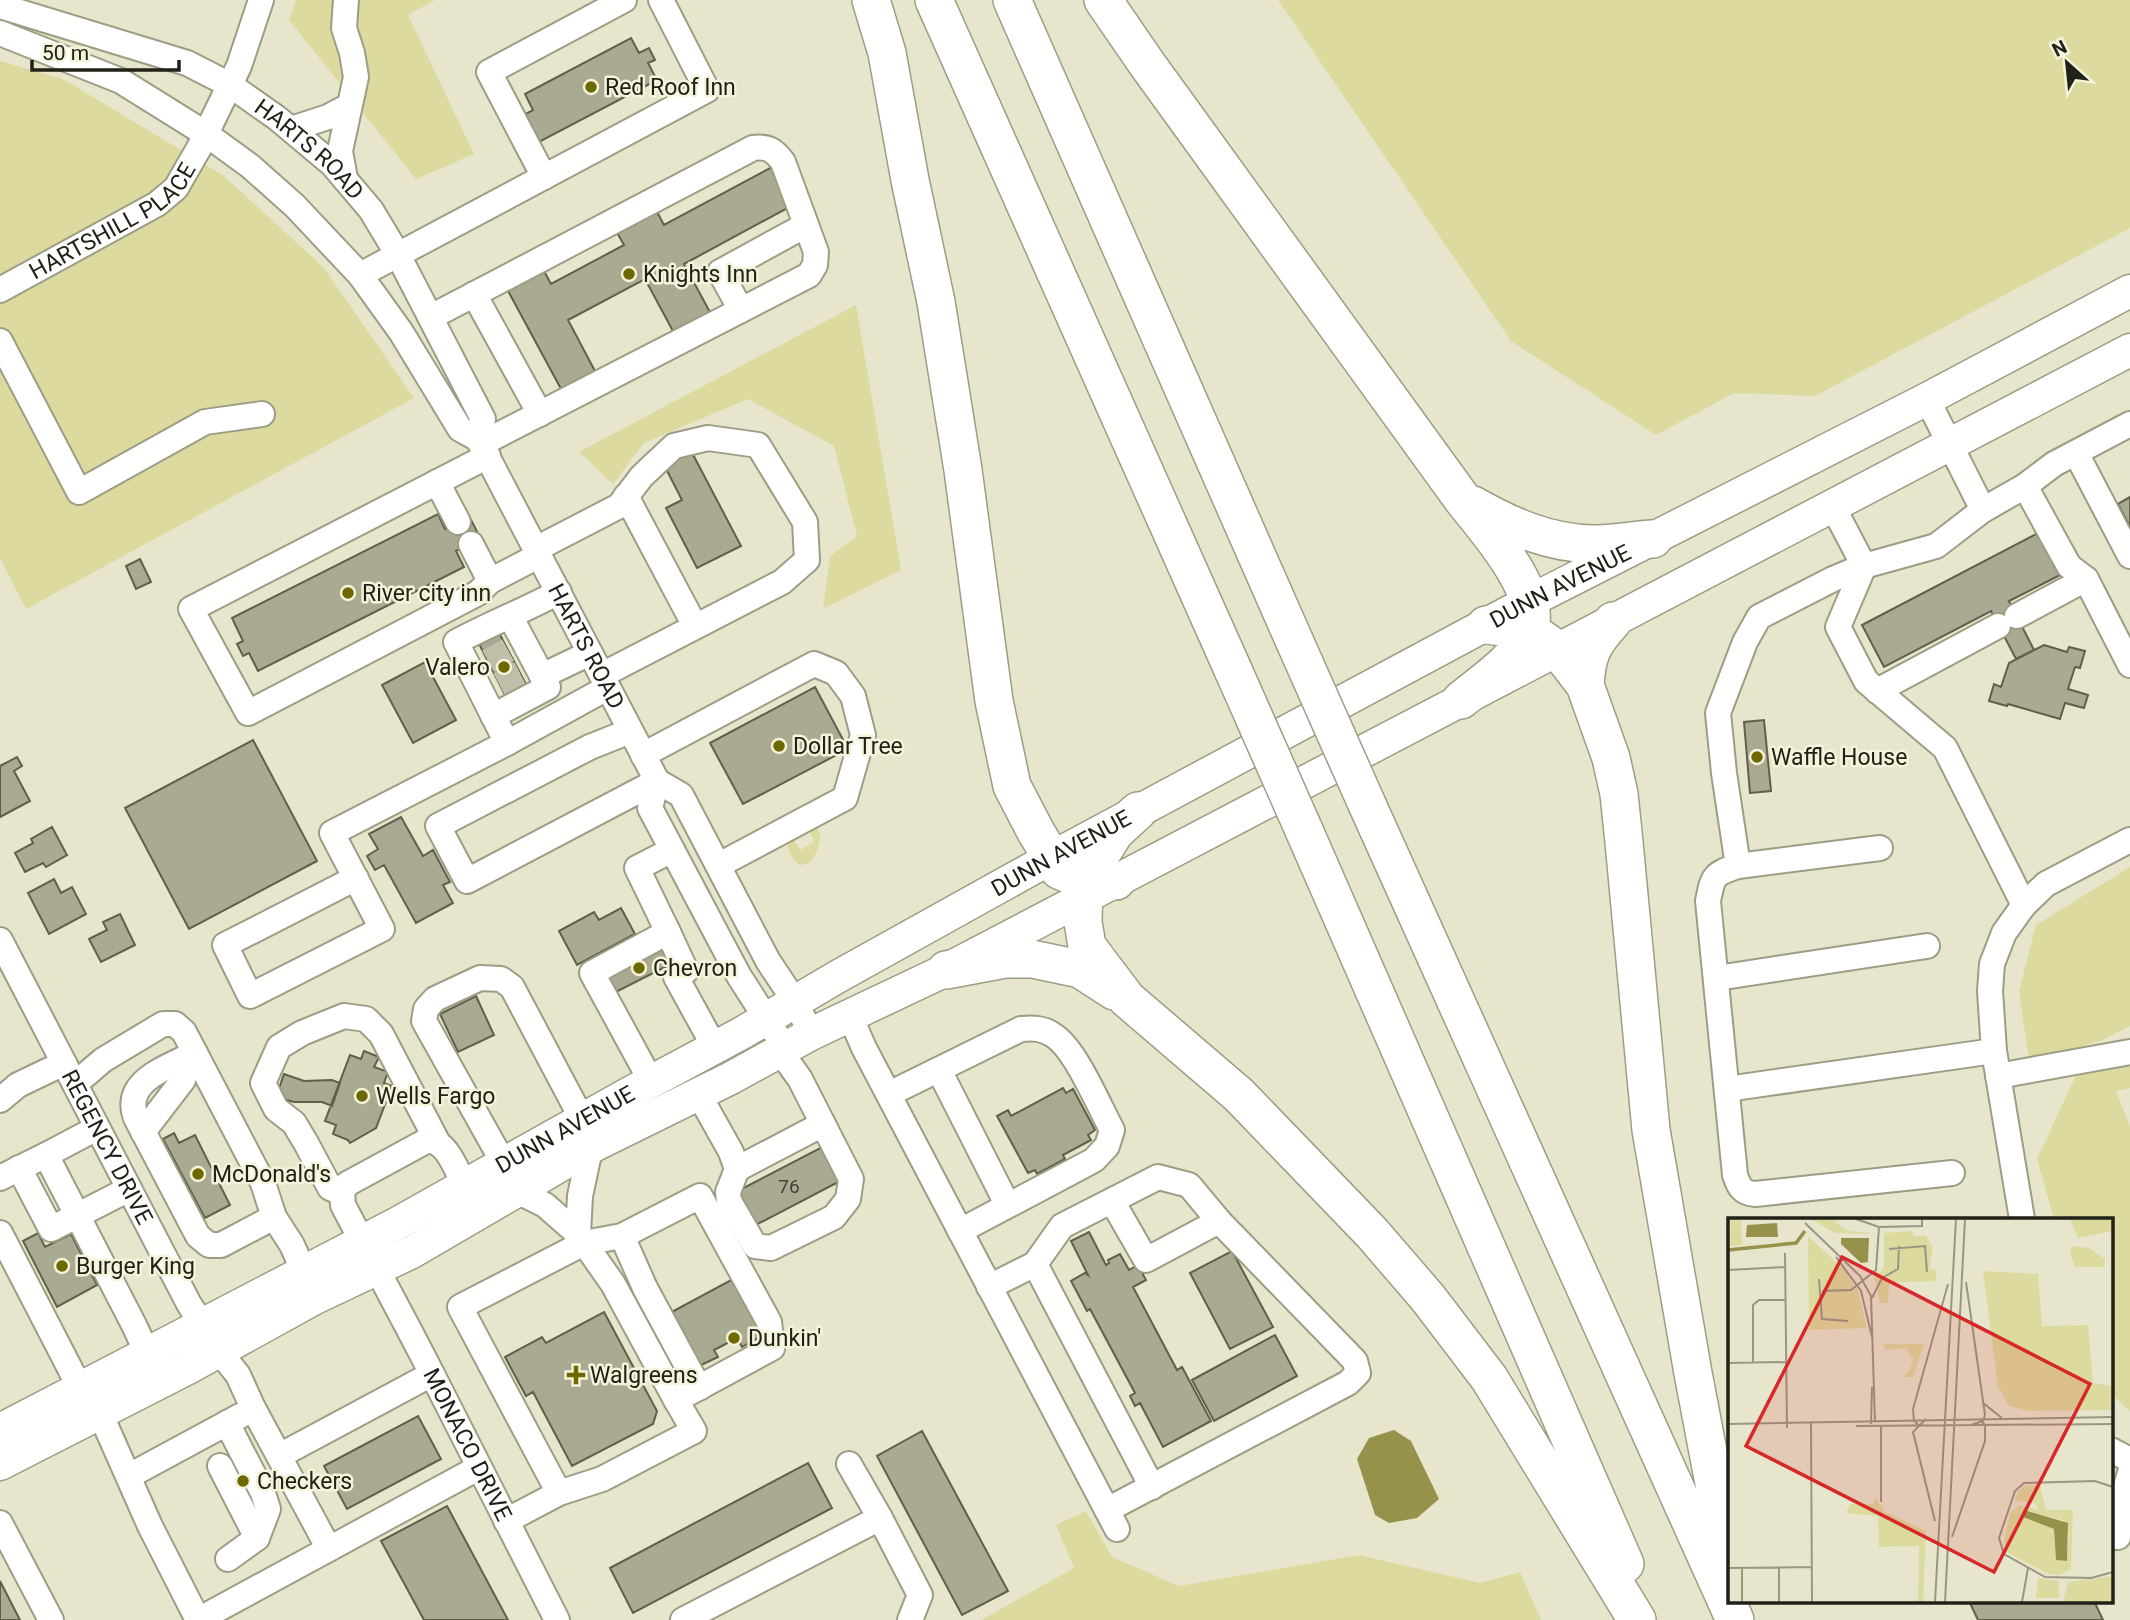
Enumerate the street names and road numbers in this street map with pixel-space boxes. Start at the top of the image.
street label: HARTS ROAD [250,93,369,205]
street label: HARTSHILL PLACE [24,158,201,285]
street label: DUNN AVENUE [1485,539,1635,634]
street label: HARTS ROAD [543,579,630,714]
street label: DUNN AVENUE [987,804,1135,902]
street label: REGENCY DRIVE [56,1065,159,1229]
street label: DUNN AVENUE [491,1080,639,1179]
street label: MONACO DRIVE [418,1364,518,1525]

